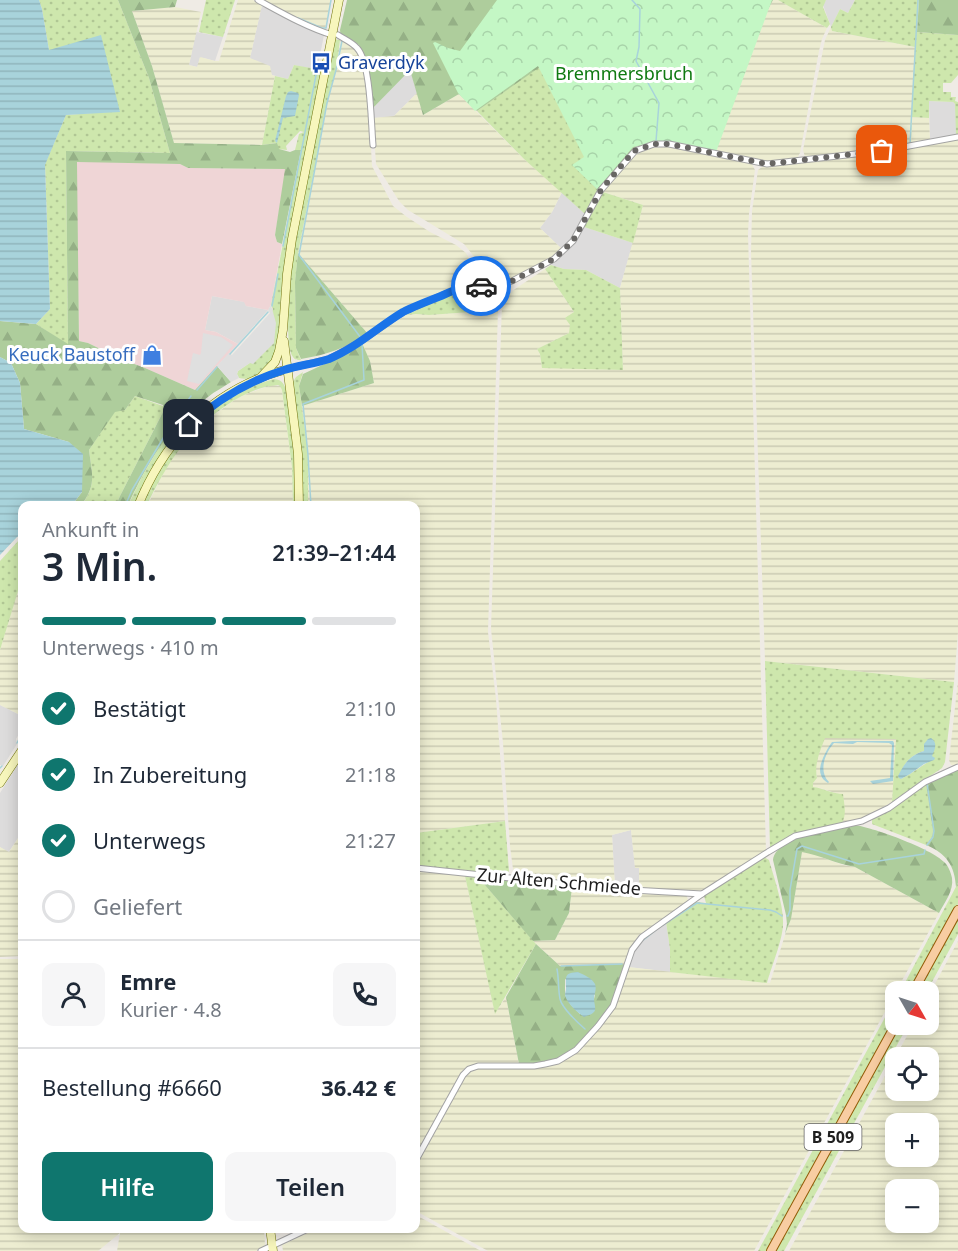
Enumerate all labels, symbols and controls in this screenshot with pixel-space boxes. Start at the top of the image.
place label: Graverdyk [338,50,425,74]
bus stop icon: Graverdyk [309,51,333,75]
park label: Bremmersbruch [555,61,693,85]
pin [856,125,907,176]
icon: bag [865,134,898,167]
courier [451,256,511,316]
icon: car [465,270,498,303]
place label: Keuck Baustoff [8,342,137,366]
shop icon: Keuck Baustoff [140,343,164,367]
pin [163,399,214,450]
icon: home [172,408,205,441]
text: Ankunft in [42,516,139,543]
text: 21:39–21:44 [272,537,396,567]
text: 3 Min. [42,539,157,592]
text: Unterwegs · 410 m [42,634,219,661]
icon: check [42,692,75,725]
text: Bestätigt [93,693,186,723]
text: 21:10 [345,695,396,722]
icon: check [42,758,75,791]
text: In Zubereitung [93,759,247,789]
text: 21:18 [345,761,396,788]
icon: check [42,824,75,857]
text: Unterwegs [93,825,206,855]
text: 21:27 [345,827,396,854]
street label: Zur Alten Schmiede [476,862,642,900]
text: Geliefert [93,891,182,921]
button: person [42,963,105,1026]
button: phone [333,963,396,1026]
text: Emre [120,966,176,996]
north arrow [885,981,939,1035]
map controls [885,981,939,1233]
text: Kurier · 4.8 [120,996,222,1023]
button: locate [885,1047,939,1101]
text: Bestellung #6660 [42,1072,222,1102]
text: 36.42 € [321,1072,396,1102]
button: + [885,1113,939,1167]
road number: B 509 [804,1124,862,1150]
button: Hilfe [42,1152,213,1221]
button: Teilen [225,1152,396,1221]
button: − [885,1179,939,1233]

